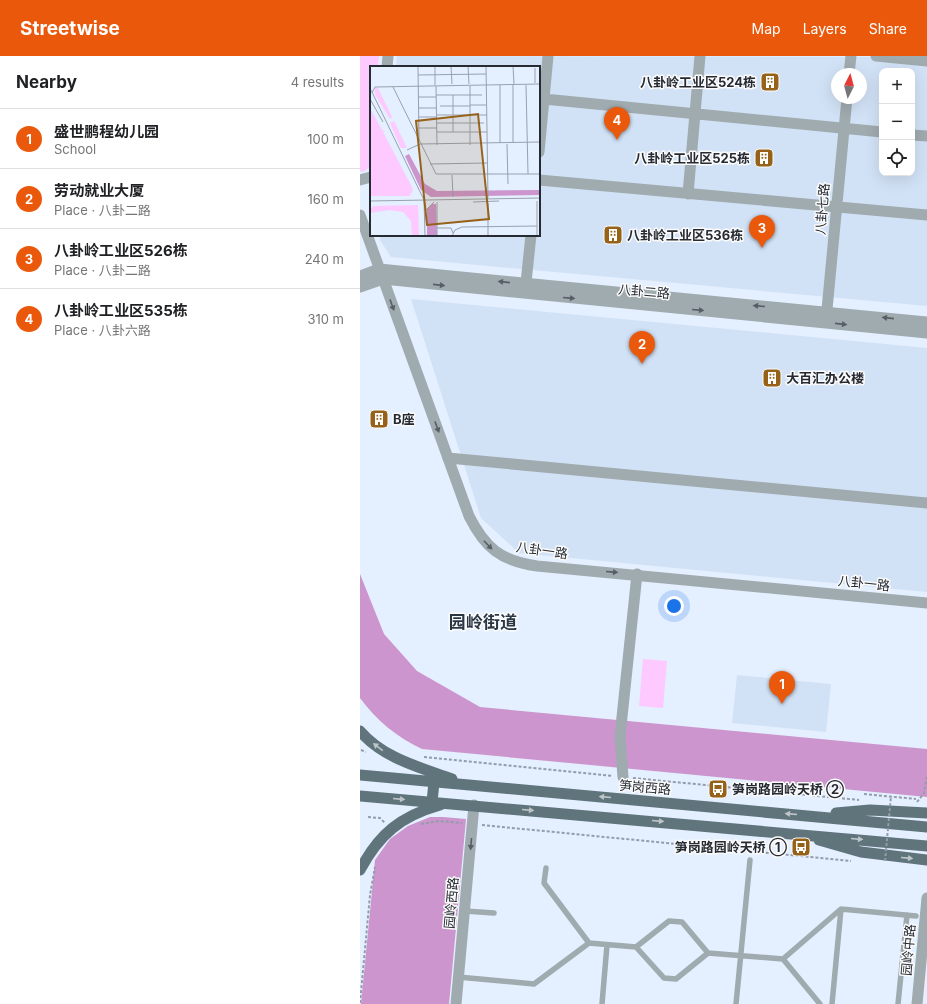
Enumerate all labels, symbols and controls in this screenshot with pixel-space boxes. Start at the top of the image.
text: Streetwise [20,17,120,40]
text: Map [752,20,781,37]
text: Layers [803,20,847,37]
text: Share [869,20,907,37]
inset map [370,66,540,236]
north arrow [831,68,867,104]
map controls [879,68,915,176]
button: + [879,68,915,104]
building icon: 八卦岭工业区524栋 [759,71,781,93]
text: Nearby [16,72,77,92]
text: 4 results [291,74,344,90]
place label: 八卦岭工业区524栋 [640,74,756,90]
button: − [879,104,915,140]
pin: 4 [604,107,630,140]
text: 盛世鹏程幼儿园 [54,122,159,141]
text: 1 [26,131,32,147]
text: 100 m [307,131,344,147]
button: locate [879,140,915,176]
text: School [54,141,96,157]
building icon: 八卦岭工业区525栋 [753,147,775,169]
place label: 八卦岭工业区525栋 [634,150,750,166]
text: 劳动就业大厦 [54,181,144,200]
street label: 八卦七路 [812,182,832,236]
text: 2 [25,191,33,207]
text: 160 m [307,191,344,207]
text: Place · 八卦二路 [54,202,151,218]
pin: 3 [749,215,775,248]
building icon: 八卦岭工业区536栋 [602,224,624,246]
place label: 八卦岭工业区536栋 [627,227,743,243]
text: 八卦岭工业区526栋 [54,241,188,260]
text: 3 [25,251,33,267]
text: 240 m [305,251,344,267]
text: Place · 八卦二路 [54,262,151,278]
one-way arrow [498,278,510,285]
street label: 八卦二路 [617,281,671,301]
one-way arrow [433,282,445,288]
one-way arrow [563,295,575,302]
one-way arrow [389,299,395,311]
text: 八卦岭工业区535栋 [54,301,188,320]
one-way arrow [753,303,765,309]
one-way arrow [692,307,704,314]
text: 4 [25,311,33,327]
text: 310 m [307,311,344,327]
one-way arrow [882,315,894,322]
one-way arrow [835,321,848,327]
text: Place · 八卦六路 [54,322,151,338]
pin: 2 [629,331,655,364]
building icon: 大百汇办公楼 [761,367,783,389]
place label: 大百汇办公楼 [786,370,864,386]
building icon: B座 [368,408,390,430]
place label: B座 [393,411,415,427]
one-way arrow [434,421,440,433]
street label: 八卦一路 [515,538,569,562]
one-way arrow [483,540,493,550]
one-way arrow [606,569,618,576]
street label: 八卦一路 [837,572,891,594]
your location [664,596,684,616]
district label: 园岭街道 [449,612,517,632]
pin: 1 [769,671,795,704]
one-way arrow [373,743,384,752]
street label: 笋岗西路 [618,777,672,797]
bus stop icon: 笋岗路园岭天桥 ② [707,778,729,800]
place label: 笋岗路园岭天桥 ② [732,780,844,799]
one-way arrow [599,794,611,801]
one-way arrow [393,796,405,802]
one-way arrow [522,807,534,813]
one-way arrow [785,811,797,818]
one-way arrow [652,818,664,825]
bus stop icon: 笋岗路园岭天桥 ① [790,836,812,858]
one-way arrow [851,836,863,843]
place label: 笋岗路园岭天桥 ① [675,837,787,857]
one-way arrow [467,838,474,850]
one-way arrow [901,855,913,861]
street label: 园岭西路 [441,876,461,930]
street label: 园岭中路 [898,923,918,977]

